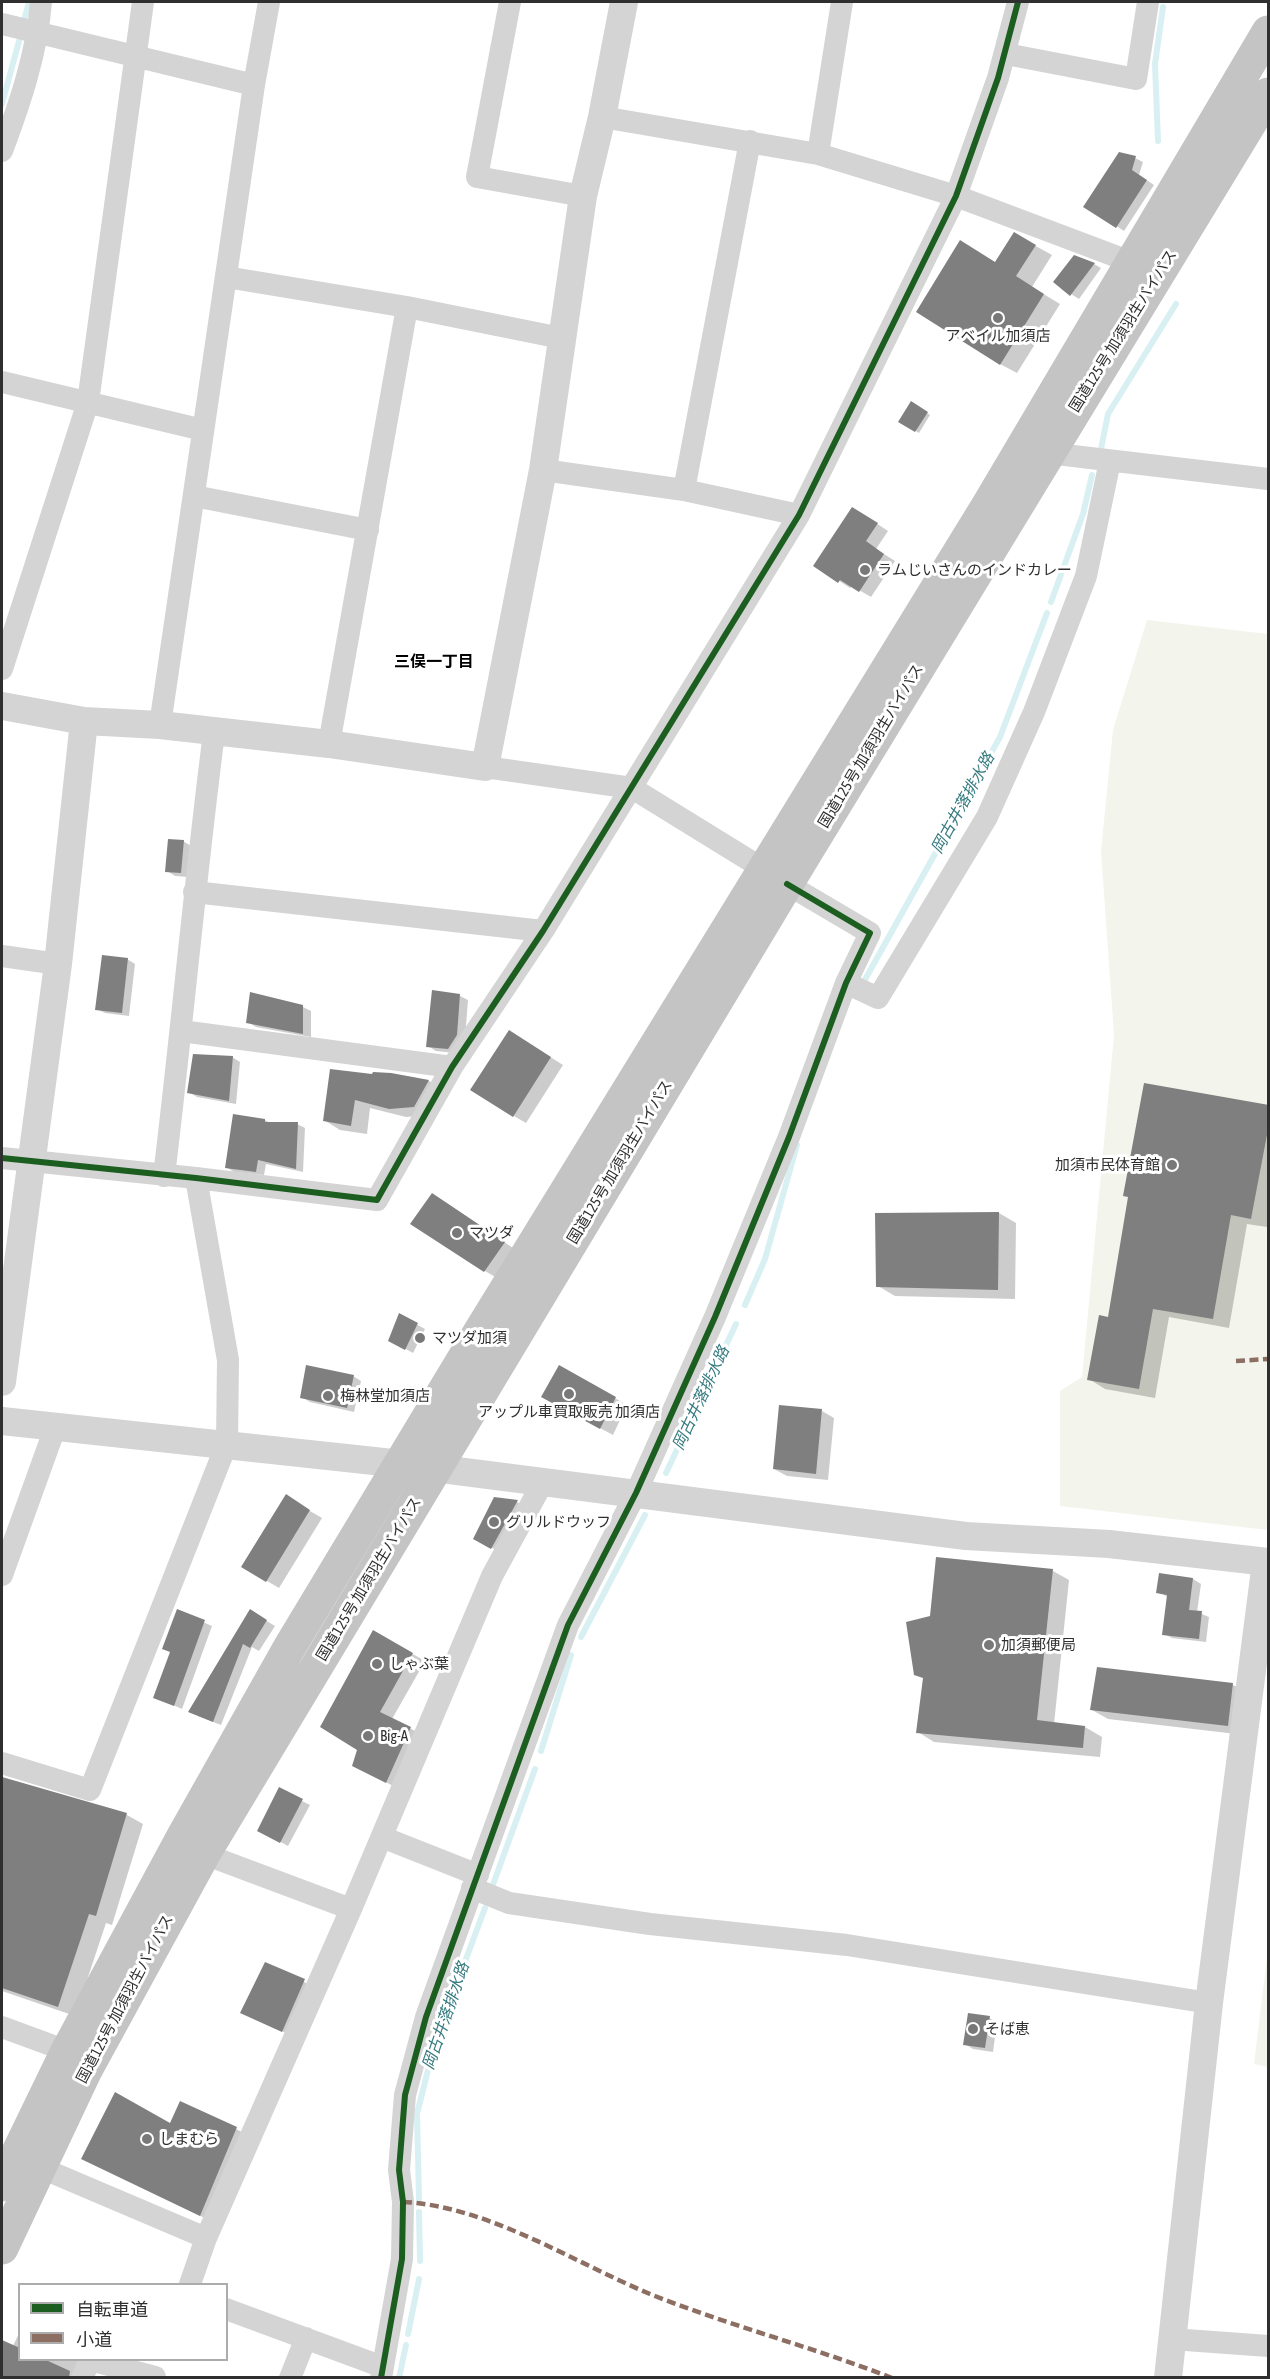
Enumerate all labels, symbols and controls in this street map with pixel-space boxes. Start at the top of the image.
street label: 国道125号 加須羽生バイパス [1066,246,1180,416]
marker: アベイル加須店 [991,311,1005,325]
place label: アベイル加須店 [946,327,1050,345]
place label: ラムじいさんのインドカレー [877,561,1072,579]
marker: ラムじいさんのインドカレー [858,563,872,577]
district label: 三俣一丁目 [394,652,474,672]
street label: 国道125号 加須羽生バイパス [815,661,927,831]
water label: 岡古井落排水路 [927,749,999,857]
street label: 国道125号 加須羽生バイパス [564,1077,676,1247]
place label: 加須市民体育館 [1055,1156,1160,1174]
marker: 加須市民体育館 [1165,1158,1179,1172]
place label: マツダ [469,1224,514,1242]
marker: マツダ [450,1226,464,1240]
place label: マツダ加須 [432,1329,507,1347]
marker: マツダ加須 [413,1331,427,1345]
water label: 岡古井落排水路 [669,1343,733,1453]
place label: 梅林堂加須店 [340,1387,430,1405]
marker: アップル車買取販売 加須店 [562,1387,576,1401]
marker: 梅林堂加須店 [321,1389,335,1403]
place label: アップル車買取販売 加須店 [478,1403,660,1421]
street label: 国道125号 加須羽生バイパス [313,1494,425,1664]
place label: グリルドウッフ [506,1513,611,1531]
marker: グリルドウッフ [487,1515,501,1529]
place label: 加須郵便局 [1001,1636,1076,1654]
marker: 加須郵便局 [982,1638,996,1652]
place label: しゃぶ葉 [389,1655,449,1673]
marker: しゃぶ葉 [370,1657,384,1671]
place label: Big-A [380,1727,408,1745]
marker: Big-A [361,1729,375,1743]
street label: 国道125号 加須羽生バイパス [73,1912,177,2086]
water label: 岡古井落排水路 [419,1960,473,2072]
place label: そば恵 [985,2020,1030,2038]
marker: そば恵 [966,2022,980,2036]
place label: しまむら [159,2130,219,2148]
marker: しまむら [140,2132,154,2146]
legend [18,2283,228,2361]
text: 自転車道 [76,2299,148,2320]
text: 小道 [76,2329,112,2350]

